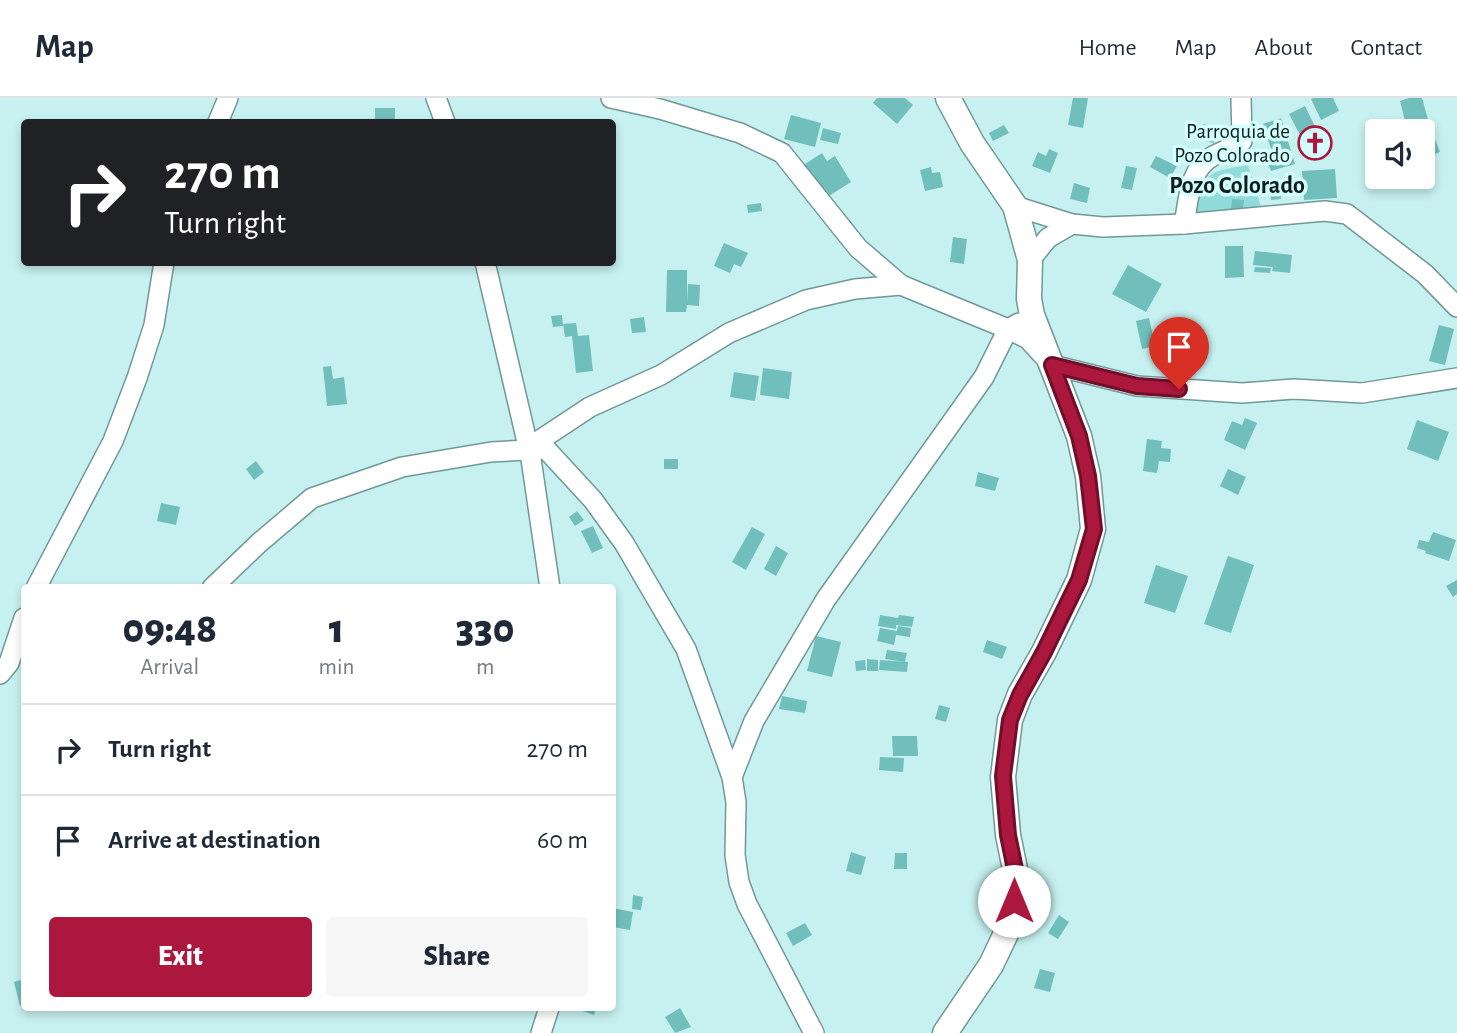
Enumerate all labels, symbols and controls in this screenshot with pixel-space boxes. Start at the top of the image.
text: Map [35,31,94,64]
text: Home [1079,36,1137,60]
text: Map [1175,36,1217,60]
text: About [1255,36,1312,60]
text: Contact [1350,36,1422,60]
map controls [1365,119,1435,189]
button: sound [1365,119,1435,189]
place label: Parroquia de Pozo Colorado [1174,121,1290,166]
church icon: Parroquia de Pozo Colorado [1296,124,1334,162]
icon: right [49,147,140,238]
text: 270 m [164,149,281,198]
district label: Pozo Colorado [1169,174,1305,198]
text: Turn right [164,207,286,239]
pin [1149,317,1209,389]
icon: arrive [1160,328,1198,366]
text: 09:48 [122,608,217,650]
text: 1 [329,608,344,650]
text: 330 [456,608,515,650]
text: Arrival [140,656,199,679]
text: min [318,656,354,679]
text: m [476,656,494,679]
icon: right [49,731,87,769]
text: Turn right [108,736,211,762]
text: 270 m [527,736,588,762]
icon: arrive [49,822,87,860]
text: Arrive at destination [108,827,321,853]
text: 60 m [537,827,588,853]
position arrow [977,864,1051,938]
button: Exit [49,917,312,997]
button: Share [326,917,588,997]

